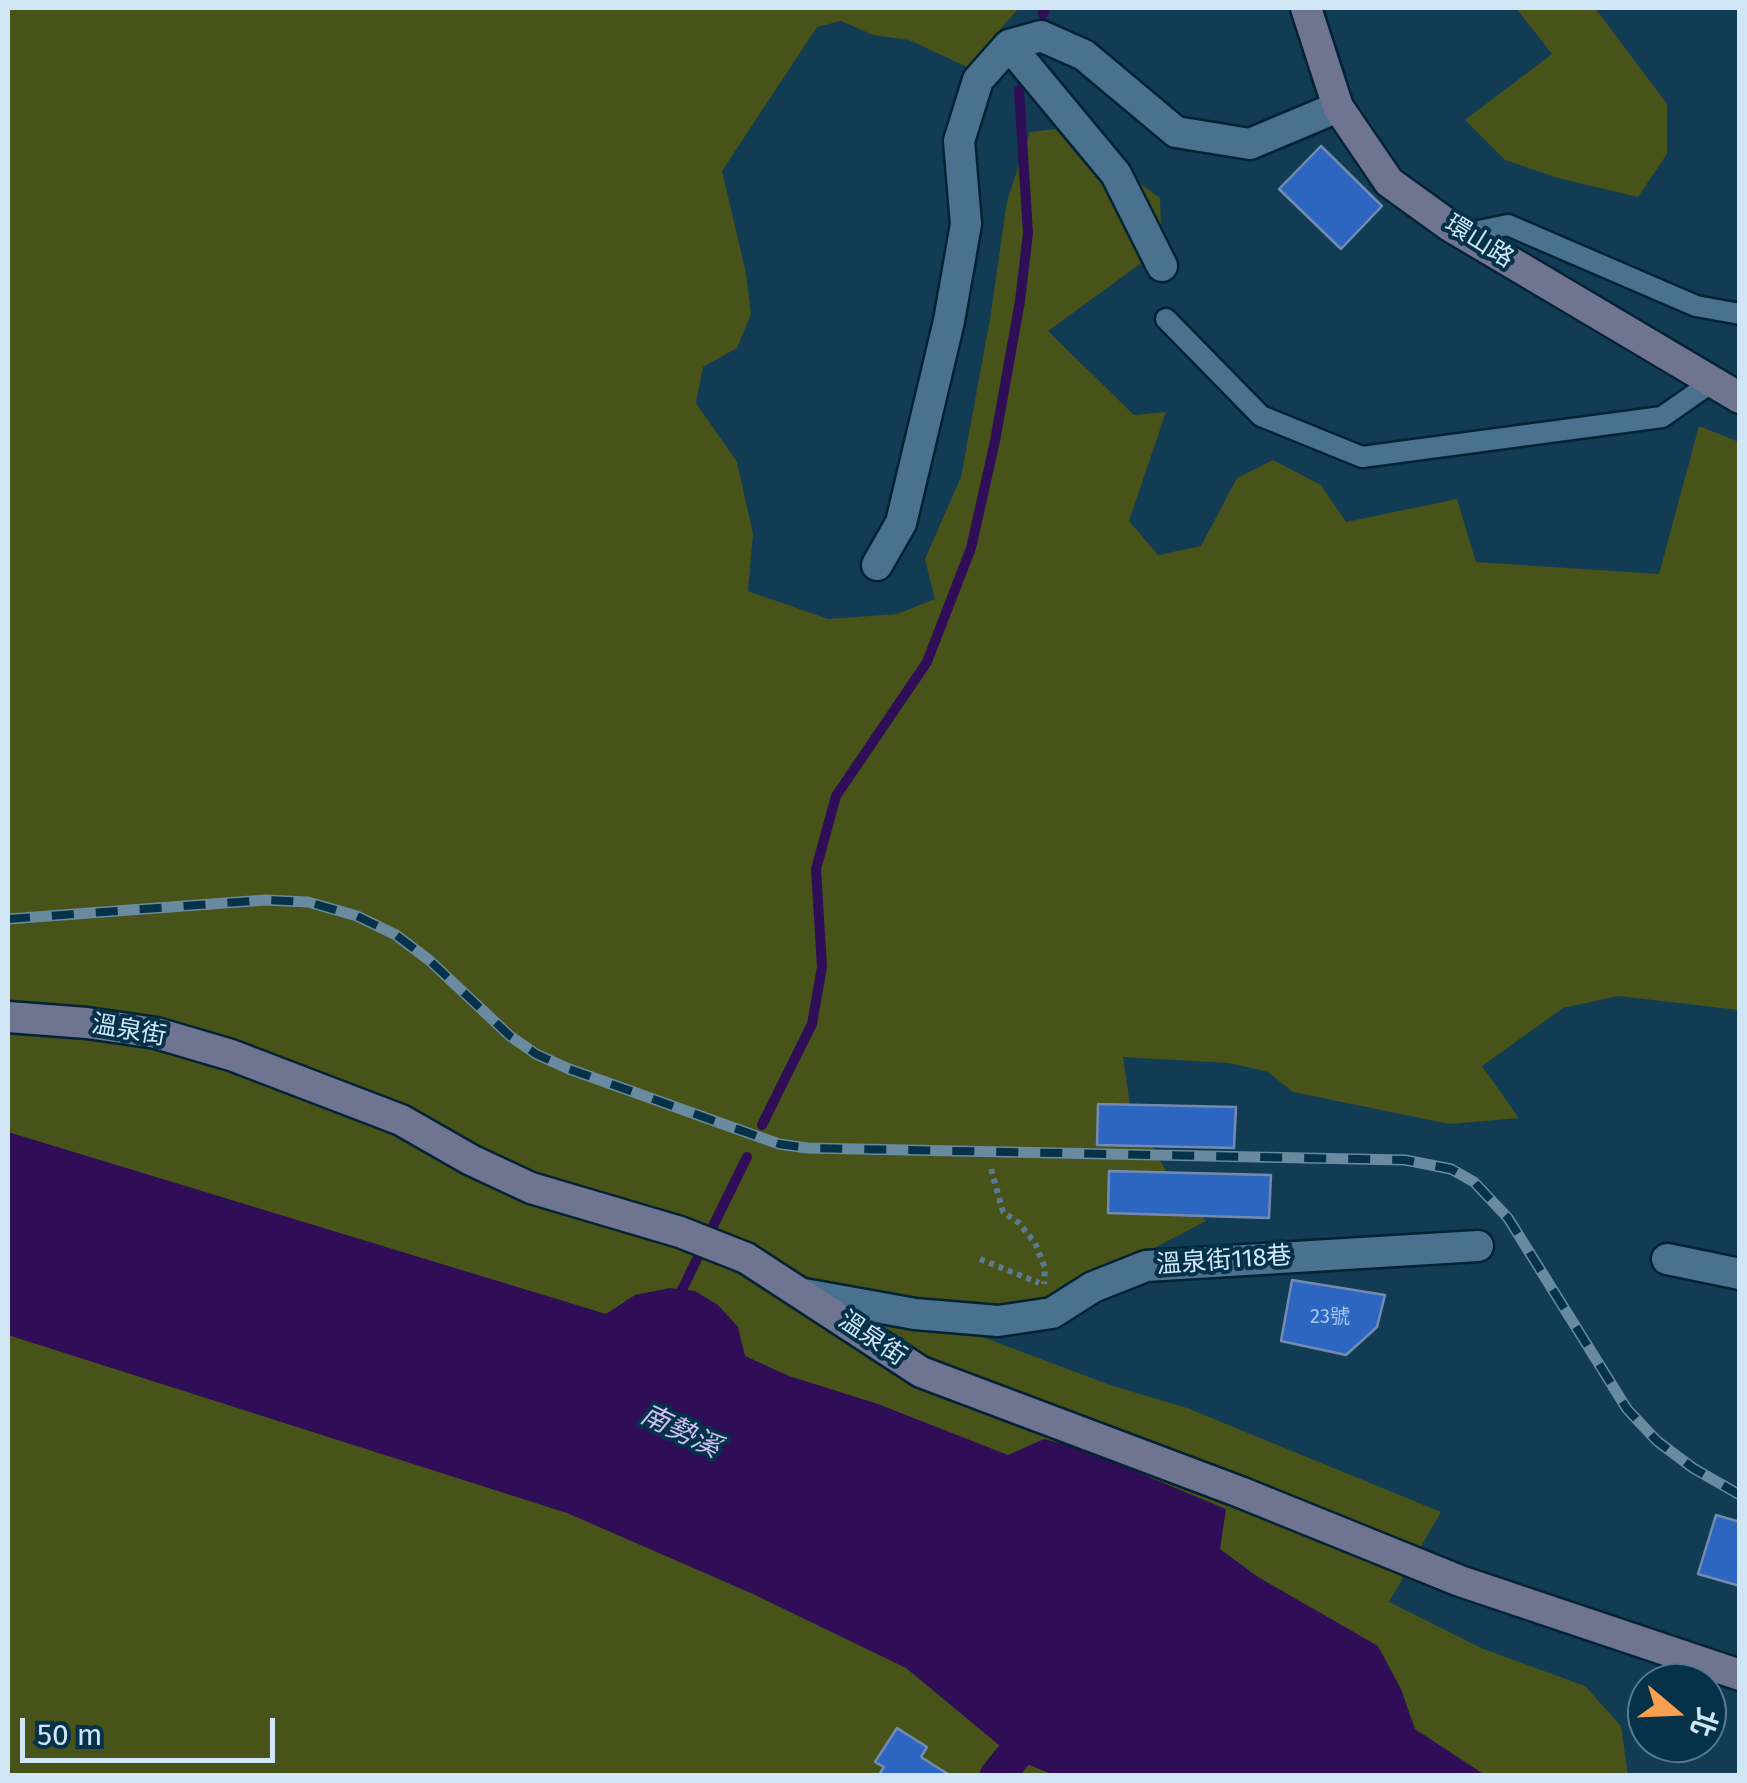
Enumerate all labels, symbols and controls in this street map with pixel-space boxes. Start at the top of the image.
street label: 環山路 [1439,209,1519,275]
street label: 溫泉街 [89,1010,169,1052]
street label: 溫泉街118巷 [1156,1241,1292,1281]
house number: 23號 [1310,1305,1350,1329]
street label: 溫泉街 [833,1306,911,1372]
water label: 南勢溪 [635,1398,725,1466]
north arrow [1627,1663,1727,1763]
scale bar [25,1698,280,1760]
text: 北 [1684,1704,1724,1741]
text: 50 m [37,1717,102,1753]

